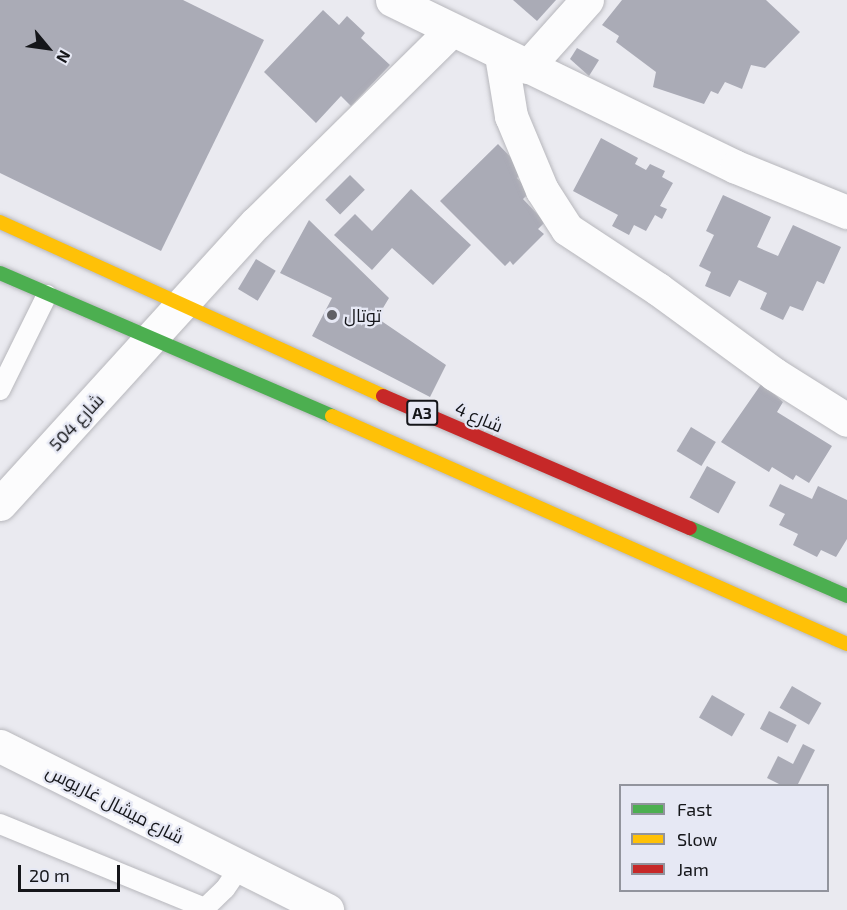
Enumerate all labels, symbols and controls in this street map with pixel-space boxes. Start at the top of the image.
north arrow [18,18,78,78]
text: N [53,47,75,67]
place label: توتال [344,304,381,326]
marker: توتال [325,308,339,322]
street label: شارع 504 [44,389,108,455]
street label: شارع 4 [452,397,506,437]
road number: A3 [406,400,438,426]
street label: شارع ميشال غاريوس [43,760,187,848]
legend [619,784,829,892]
text: Fast [677,798,712,820]
text: Slow [677,828,717,850]
scale bar [21,853,123,891]
text: Jam [677,858,709,880]
text: 20 m [29,864,70,886]

